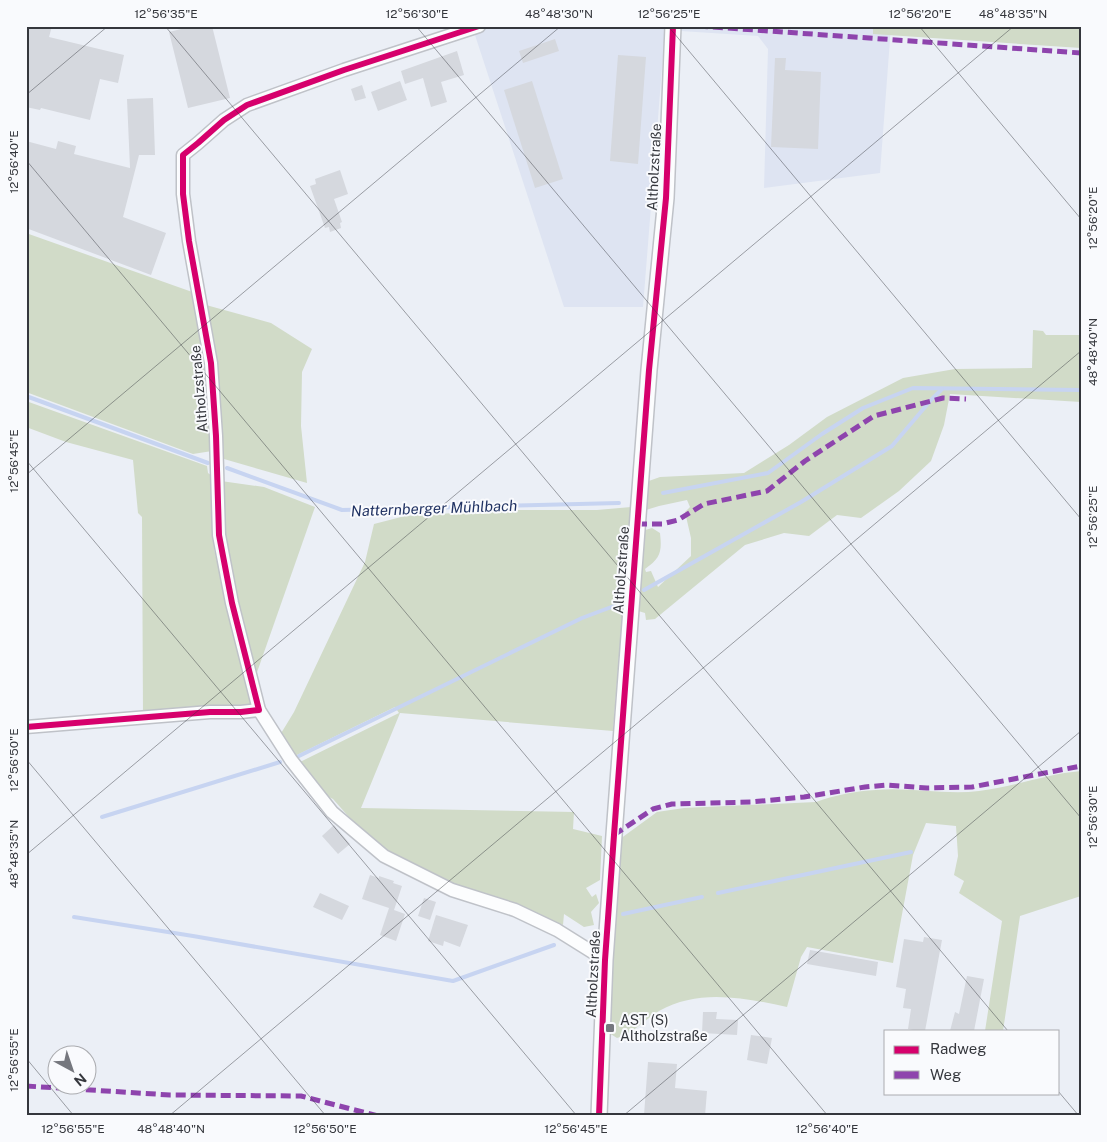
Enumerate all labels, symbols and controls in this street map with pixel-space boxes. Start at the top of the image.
text: 12°56'35"E [134,7,198,21]
text: 12°56'30"E [385,7,449,21]
text: 48°48'30"N [525,7,593,21]
text: 12°56'25"E [637,7,701,21]
text: 12°56'20"E [889,7,951,21]
text: 48°48'35"N [979,7,1047,21]
street label: Altholzstraße [644,123,664,211]
text: 12°56'40"E [7,130,21,194]
text: 12°56'20"E [1086,187,1100,249]
text: 48°48'40"N [1086,318,1100,386]
street label: Altholzstraße [187,345,211,433]
text: 12°56'45"E [7,429,21,493]
text: 12°56'25"E [1086,485,1100,549]
water label: Natternberger Mühlbach [351,497,517,519]
street label: Altholzstraße [610,526,632,614]
text: 12°56'50"E [7,728,21,792]
text: 12°56'30"E [1086,785,1100,849]
text: 48°48'35"N [7,820,21,888]
street label: Altholzstraße [583,930,603,1018]
place label: AST (S) Altholzstraße [620,1012,708,1044]
marker: AST (S) Altholzstraße [604,1022,616,1034]
text: 12°56'55"E [7,1028,21,1092]
legend [884,1030,1060,1094]
text: Radweg [930,1040,987,1057]
north arrow [48,1044,98,1094]
text: Weg [930,1066,961,1083]
text: N [71,1070,90,1090]
text: 12°56'55"E [41,1122,105,1136]
text: 48°48'40"N [137,1122,205,1136]
text: 12°56'50"E [293,1122,357,1136]
text: 12°56'45"E [544,1122,608,1136]
text: 12°56'40"E [795,1122,859,1136]

